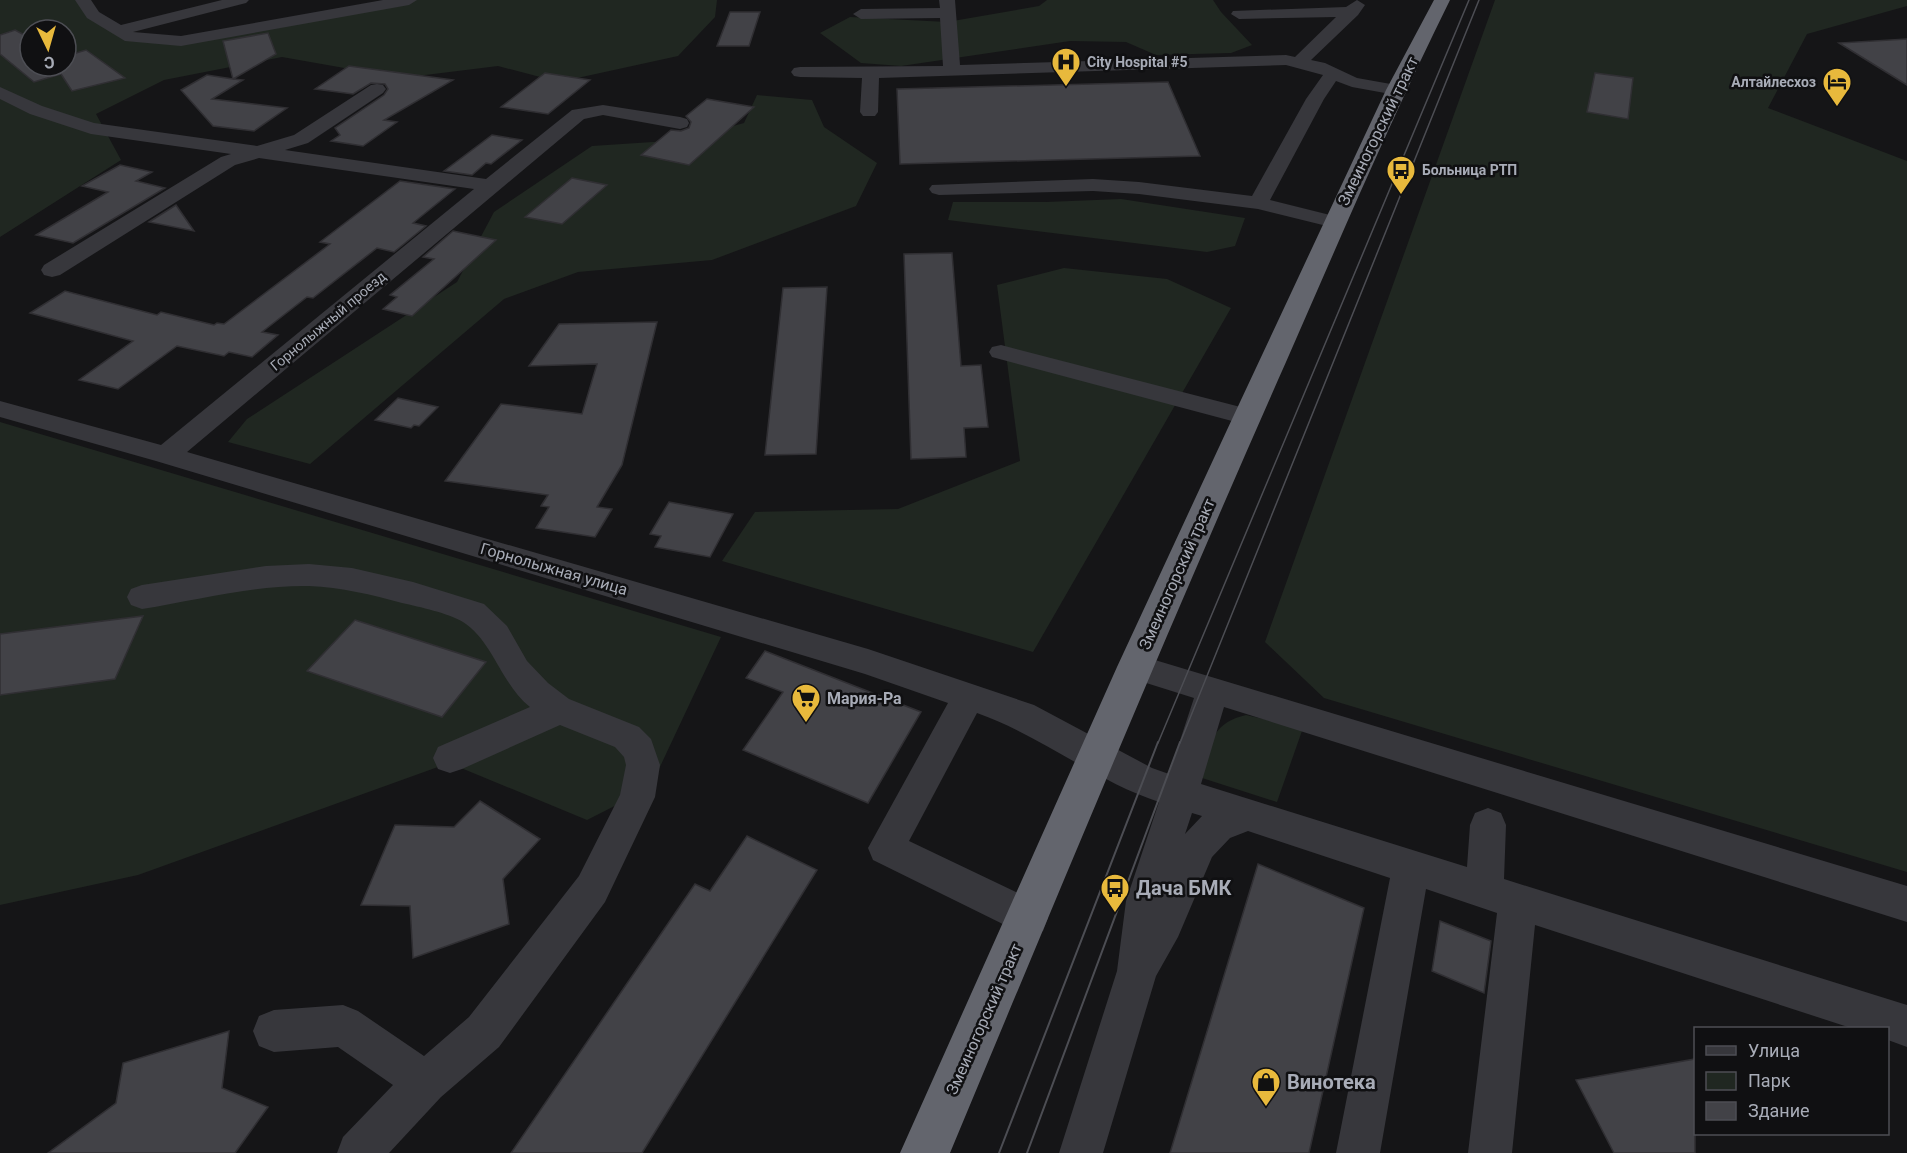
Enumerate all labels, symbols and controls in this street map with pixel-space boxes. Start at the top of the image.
north arrow [18,18,78,78]
hospital icon: City Hospital #5 [1050,46,1082,88]
text: С [43,53,55,72]
street label: Змеиногорский тракт [1334,53,1422,209]
place label: City Hospital #5 [1087,54,1187,70]
hotel icon: Алтайлесхоз [1821,66,1853,108]
place label: Алтайлесхоз [1731,74,1816,90]
bus stop icon: Больница РТП [1385,154,1417,196]
place label: Больница РТП [1422,162,1517,178]
street label: Горнолыжный проезд [267,268,389,374]
street label: Змеиногорский тракт [1135,495,1219,652]
street label: Горнолыжная улица [478,539,630,599]
supermarket icon: Мария-Ра [790,682,822,724]
place label: Мария-Ра [827,689,902,708]
bus stop icon: Дача БМК [1099,872,1131,914]
place label: Дача БМК [1136,876,1232,900]
street label: Змеиногорский тракт [942,940,1026,1097]
legend [1694,1027,1889,1135]
text: Улица [1748,1040,1800,1061]
shop icon: Винотека [1250,1066,1282,1108]
place label: Винотека [1287,1070,1376,1094]
text: Парк [1748,1070,1791,1091]
text: Здание [1748,1100,1810,1121]

